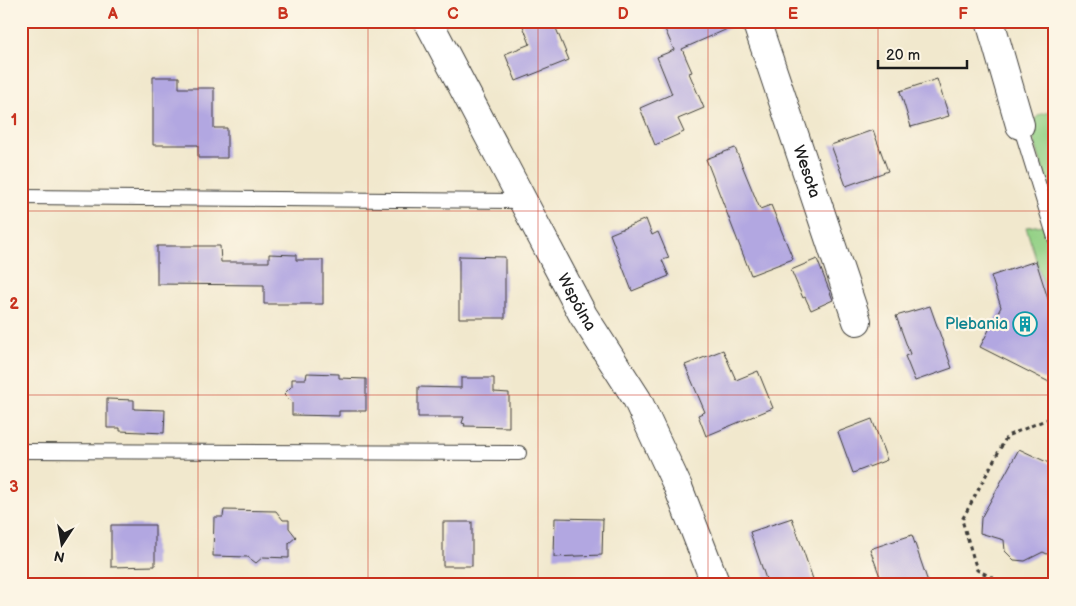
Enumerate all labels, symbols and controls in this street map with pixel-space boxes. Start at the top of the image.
text: A [107,5,118,24]
text: B [277,5,289,24]
text: C [447,5,459,24]
text: D [617,5,629,24]
text: E [788,5,798,24]
text: F [958,5,968,24]
scale bar [878,38,967,70]
text: 20 m [886,46,920,65]
text: 1 [11,111,17,130]
street label: Wesoła [789,143,824,200]
street label: Wspólna [553,270,600,334]
text: 2 [9,295,19,314]
building icon: Plebania [1012,311,1038,337]
place label: Plebania [945,315,1008,334]
text: 3 [9,478,19,497]
north arrow [38,518,88,568]
text: N [52,547,66,566]

